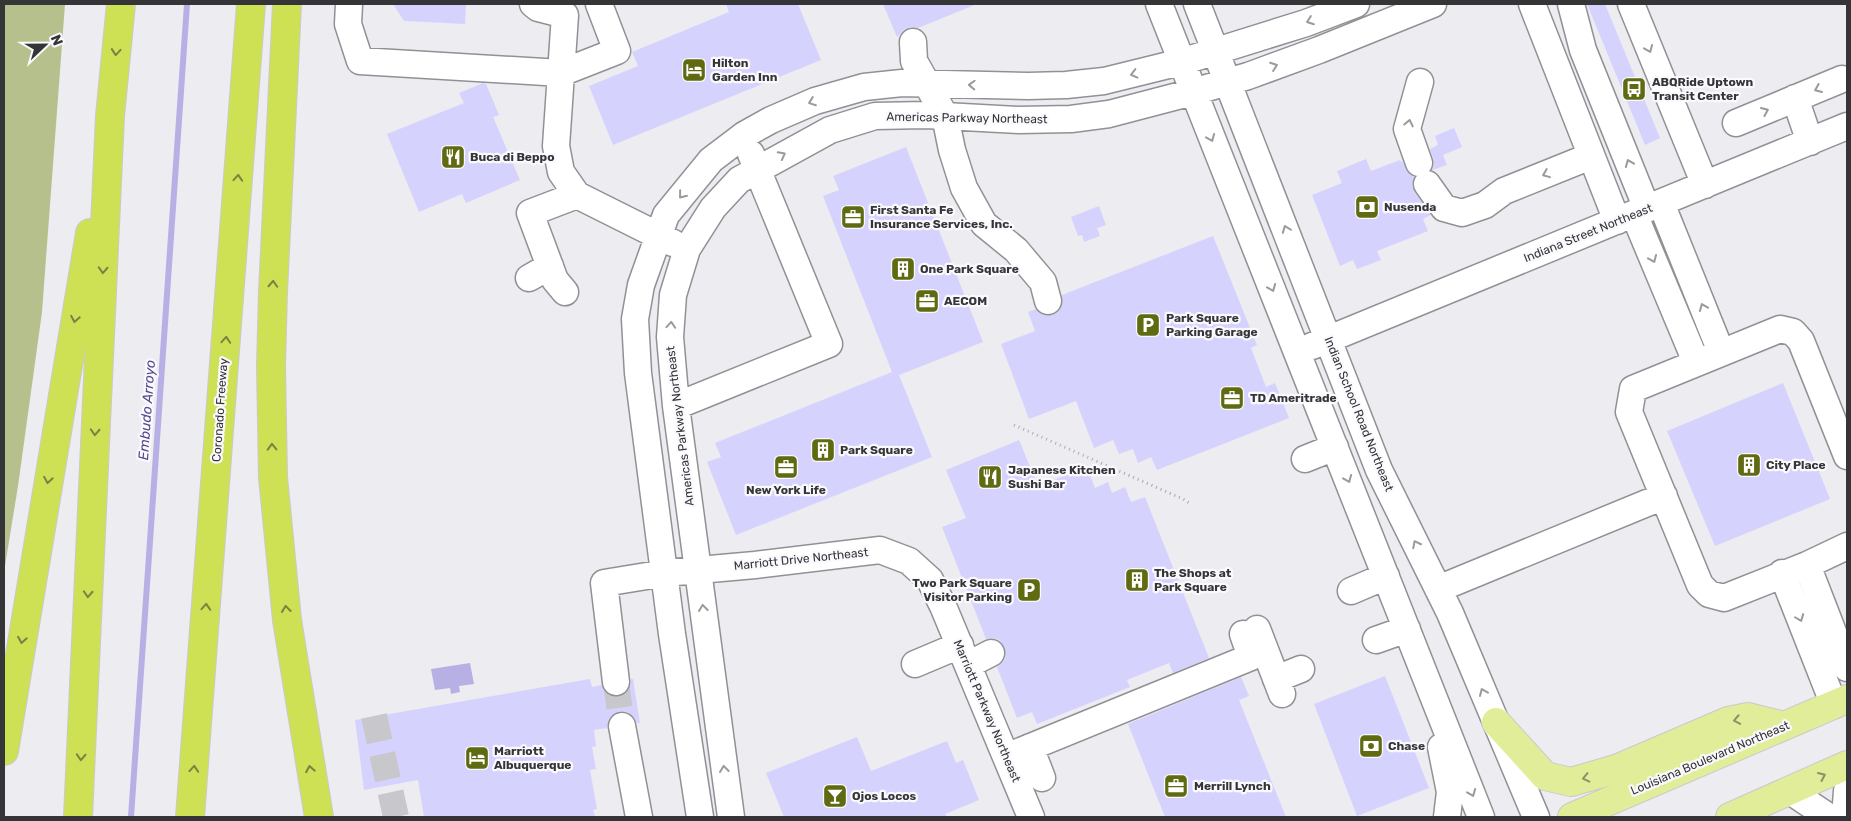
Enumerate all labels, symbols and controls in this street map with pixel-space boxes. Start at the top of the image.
one-way arrow [1306,15,1315,25]
north arrow [20,20,70,70]
text: N [47,32,66,48]
one-way arrow [1643,44,1654,53]
one-way arrow [111,49,122,57]
place label: Hilton Garden Inn [712,56,778,84]
hotel icon: Hilton Garden Inn [681,57,707,83]
one-way arrow [1269,62,1278,72]
one-way arrow [1129,68,1138,79]
place label: ABQRide Uptown Transit Center [1652,75,1754,103]
bus stop icon: ABQRide Uptown Transit Center [1621,76,1647,102]
one-way arrow [968,79,976,90]
one-way arrow [1814,82,1823,93]
one-way arrow [809,97,817,107]
one-way arrow [1761,106,1769,116]
street label: Americas Parkway Northeast [886,110,1048,126]
one-way arrow [1404,118,1414,127]
one-way arrow [1206,133,1216,141]
restaurant icon: Buca di Beppo [440,144,466,170]
place label: Buca di Beppo [470,150,554,164]
one-way arrow [777,151,786,161]
one-way arrow [1625,160,1635,168]
one-way arrow [1542,168,1551,178]
one-way arrow [232,173,243,181]
one-way arrow [680,189,688,198]
bank icon: Nusenda [1354,194,1380,220]
place label: Nusenda [1384,200,1436,214]
street label: Indiana Street Northeast [1522,201,1655,265]
place label: First Santa Fe Insurance Services, Inc. [870,203,1013,231]
office icon: First Santa Fe Insurance Services, Inc. [840,204,866,230]
one-way arrow [1281,225,1292,234]
one-way arrow [1647,254,1657,263]
building icon: One Park Square [890,256,916,282]
place label: One Park Square [920,262,1019,276]
one-way arrow [97,266,108,274]
one-way arrow [268,280,279,288]
one-way arrow [1266,284,1276,292]
office icon: AECOM [914,288,940,314]
place label: AECOM [944,294,987,308]
one-way arrow [1699,303,1709,312]
place label: Park Square Parking Garage [1166,311,1258,339]
parking icon: Park Square Parking Garage [1135,312,1161,338]
one-way arrow [71,315,81,324]
one-way arrow [666,321,677,329]
street label: Indian School Road Northeast [1321,335,1397,494]
one-way arrow [220,336,231,344]
street label: Americas Parkway Northeast [663,345,697,507]
street label: Coronado Freeway [209,357,231,462]
water label: Embudo Arroyo [135,359,159,461]
office icon: TD Ameritrade [1219,385,1245,411]
place label: TD Ameritrade [1250,391,1337,405]
one-way arrow [90,428,101,436]
building icon: Park Square [810,437,836,463]
one-way arrow [267,443,277,450]
place label: Park Square [840,443,913,457]
building icon: City Place [1736,452,1762,478]
office icon: New York Life [773,454,799,480]
place label: City Place [1766,458,1826,472]
place label: Japanese Kitchen Sushi Bar [1008,463,1116,491]
restaurant icon: Japanese Kitchen Sushi Bar [977,464,1003,490]
one-way arrow [1341,474,1352,483]
one-way arrow [44,475,54,484]
place label: New York Life [746,483,826,497]
one-way arrow [1412,540,1422,549]
street label: Marriott Drive Northeast [733,545,869,573]
place label: The Shops at Park Square [1154,566,1232,594]
building icon: The Shops at Park Square [1124,567,1150,593]
place label: Two Park Square Visitor Parking [912,576,1012,604]
parking icon: Two Park Square Visitor Parking [1016,577,1042,603]
one-way arrow [83,591,93,599]
one-way arrow [200,602,211,610]
one-way arrow [281,604,292,612]
one-way arrow [698,604,709,612]
one-way arrow [1794,614,1804,622]
one-way arrow [18,636,28,644]
street label: Marriott Parkway Northeast [951,638,1024,785]
one-way arrow [1479,688,1490,697]
one-way arrow [1732,714,1741,724]
street label: Louisiana Boulevard Northeast [1628,718,1792,798]
bank icon: Chase [1358,733,1384,759]
place label: Chase [1388,739,1425,753]
place label: Marriott Albuquerque [494,744,571,772]
hotel icon: Marriott Albuquerque [464,745,490,771]
one-way arrow [75,753,86,761]
one-way arrow [188,764,199,772]
one-way arrow [306,765,316,774]
one-way arrow [719,765,730,773]
one-way arrow [1581,772,1590,783]
one-way arrow [1817,772,1826,782]
office icon: Merrill Lynch [1163,773,1189,799]
place label: Merrill Lynch [1194,779,1271,793]
bar icon: Ojos Locos [822,783,848,809]
one-way arrow [1466,788,1476,796]
place label: Ojos Locos [852,789,917,803]

